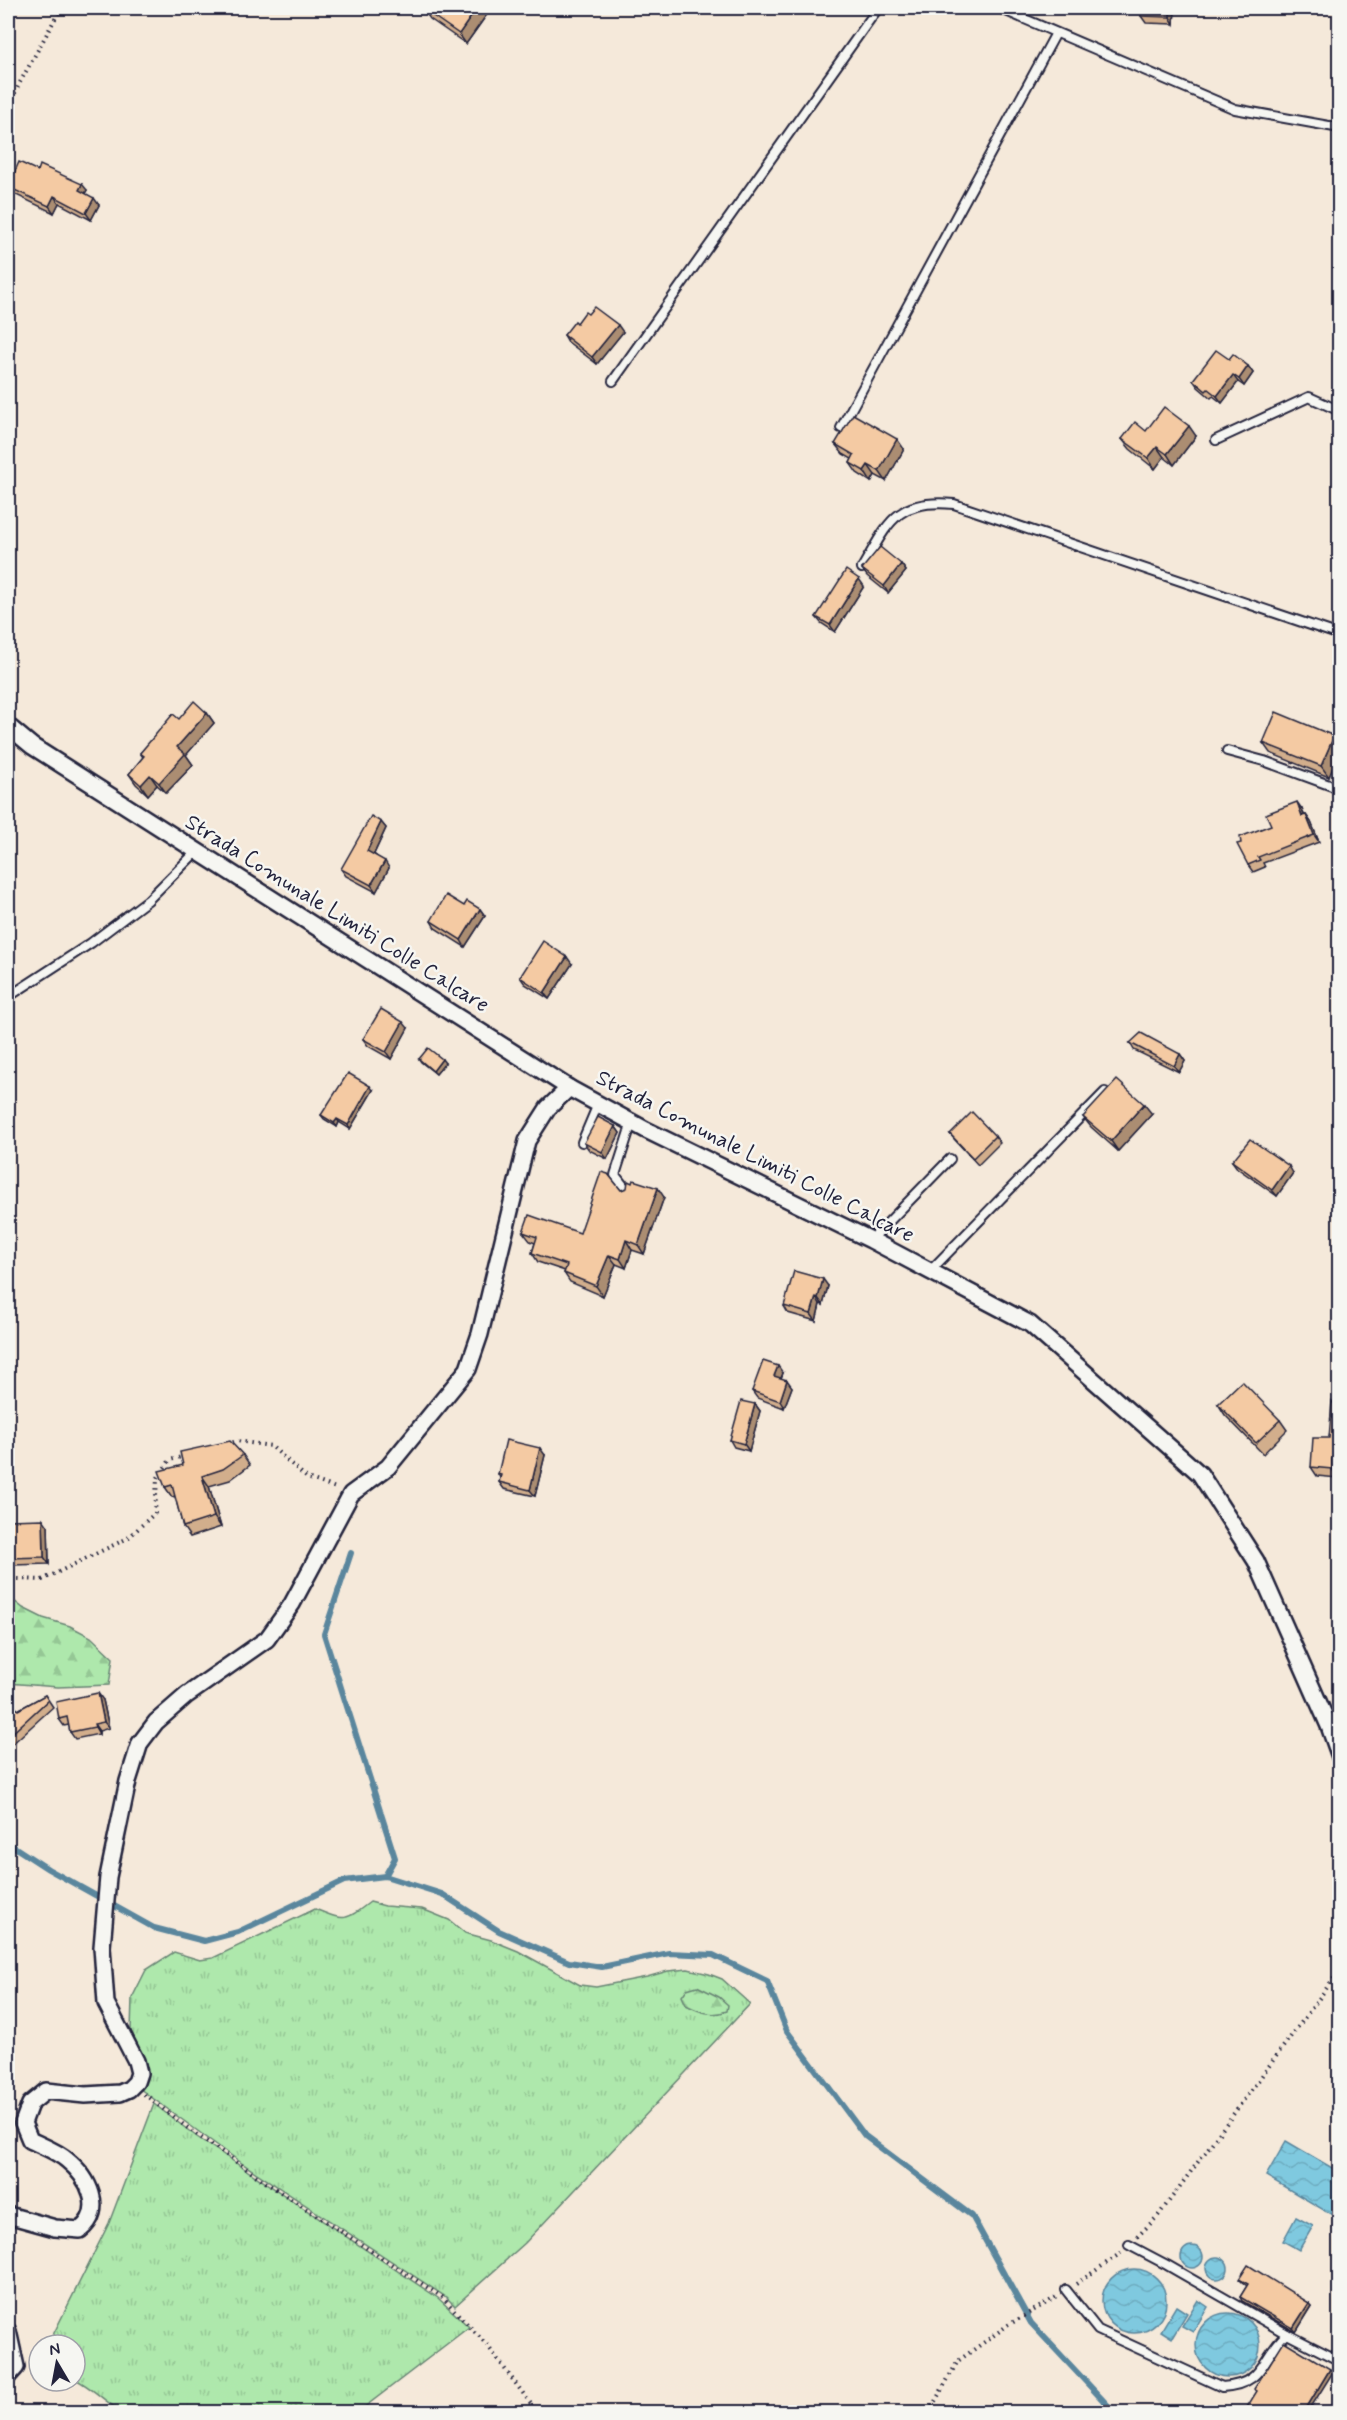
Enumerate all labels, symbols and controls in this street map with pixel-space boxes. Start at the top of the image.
street label: Strada Comunale Limiti Colle Calcare [180,808,494,1020]
street label: Strada Comunale Limiti Colle Calcare [591,1064,919,1250]
north arrow [27,2333,87,2393]
text: N [48,2338,62,2361]

